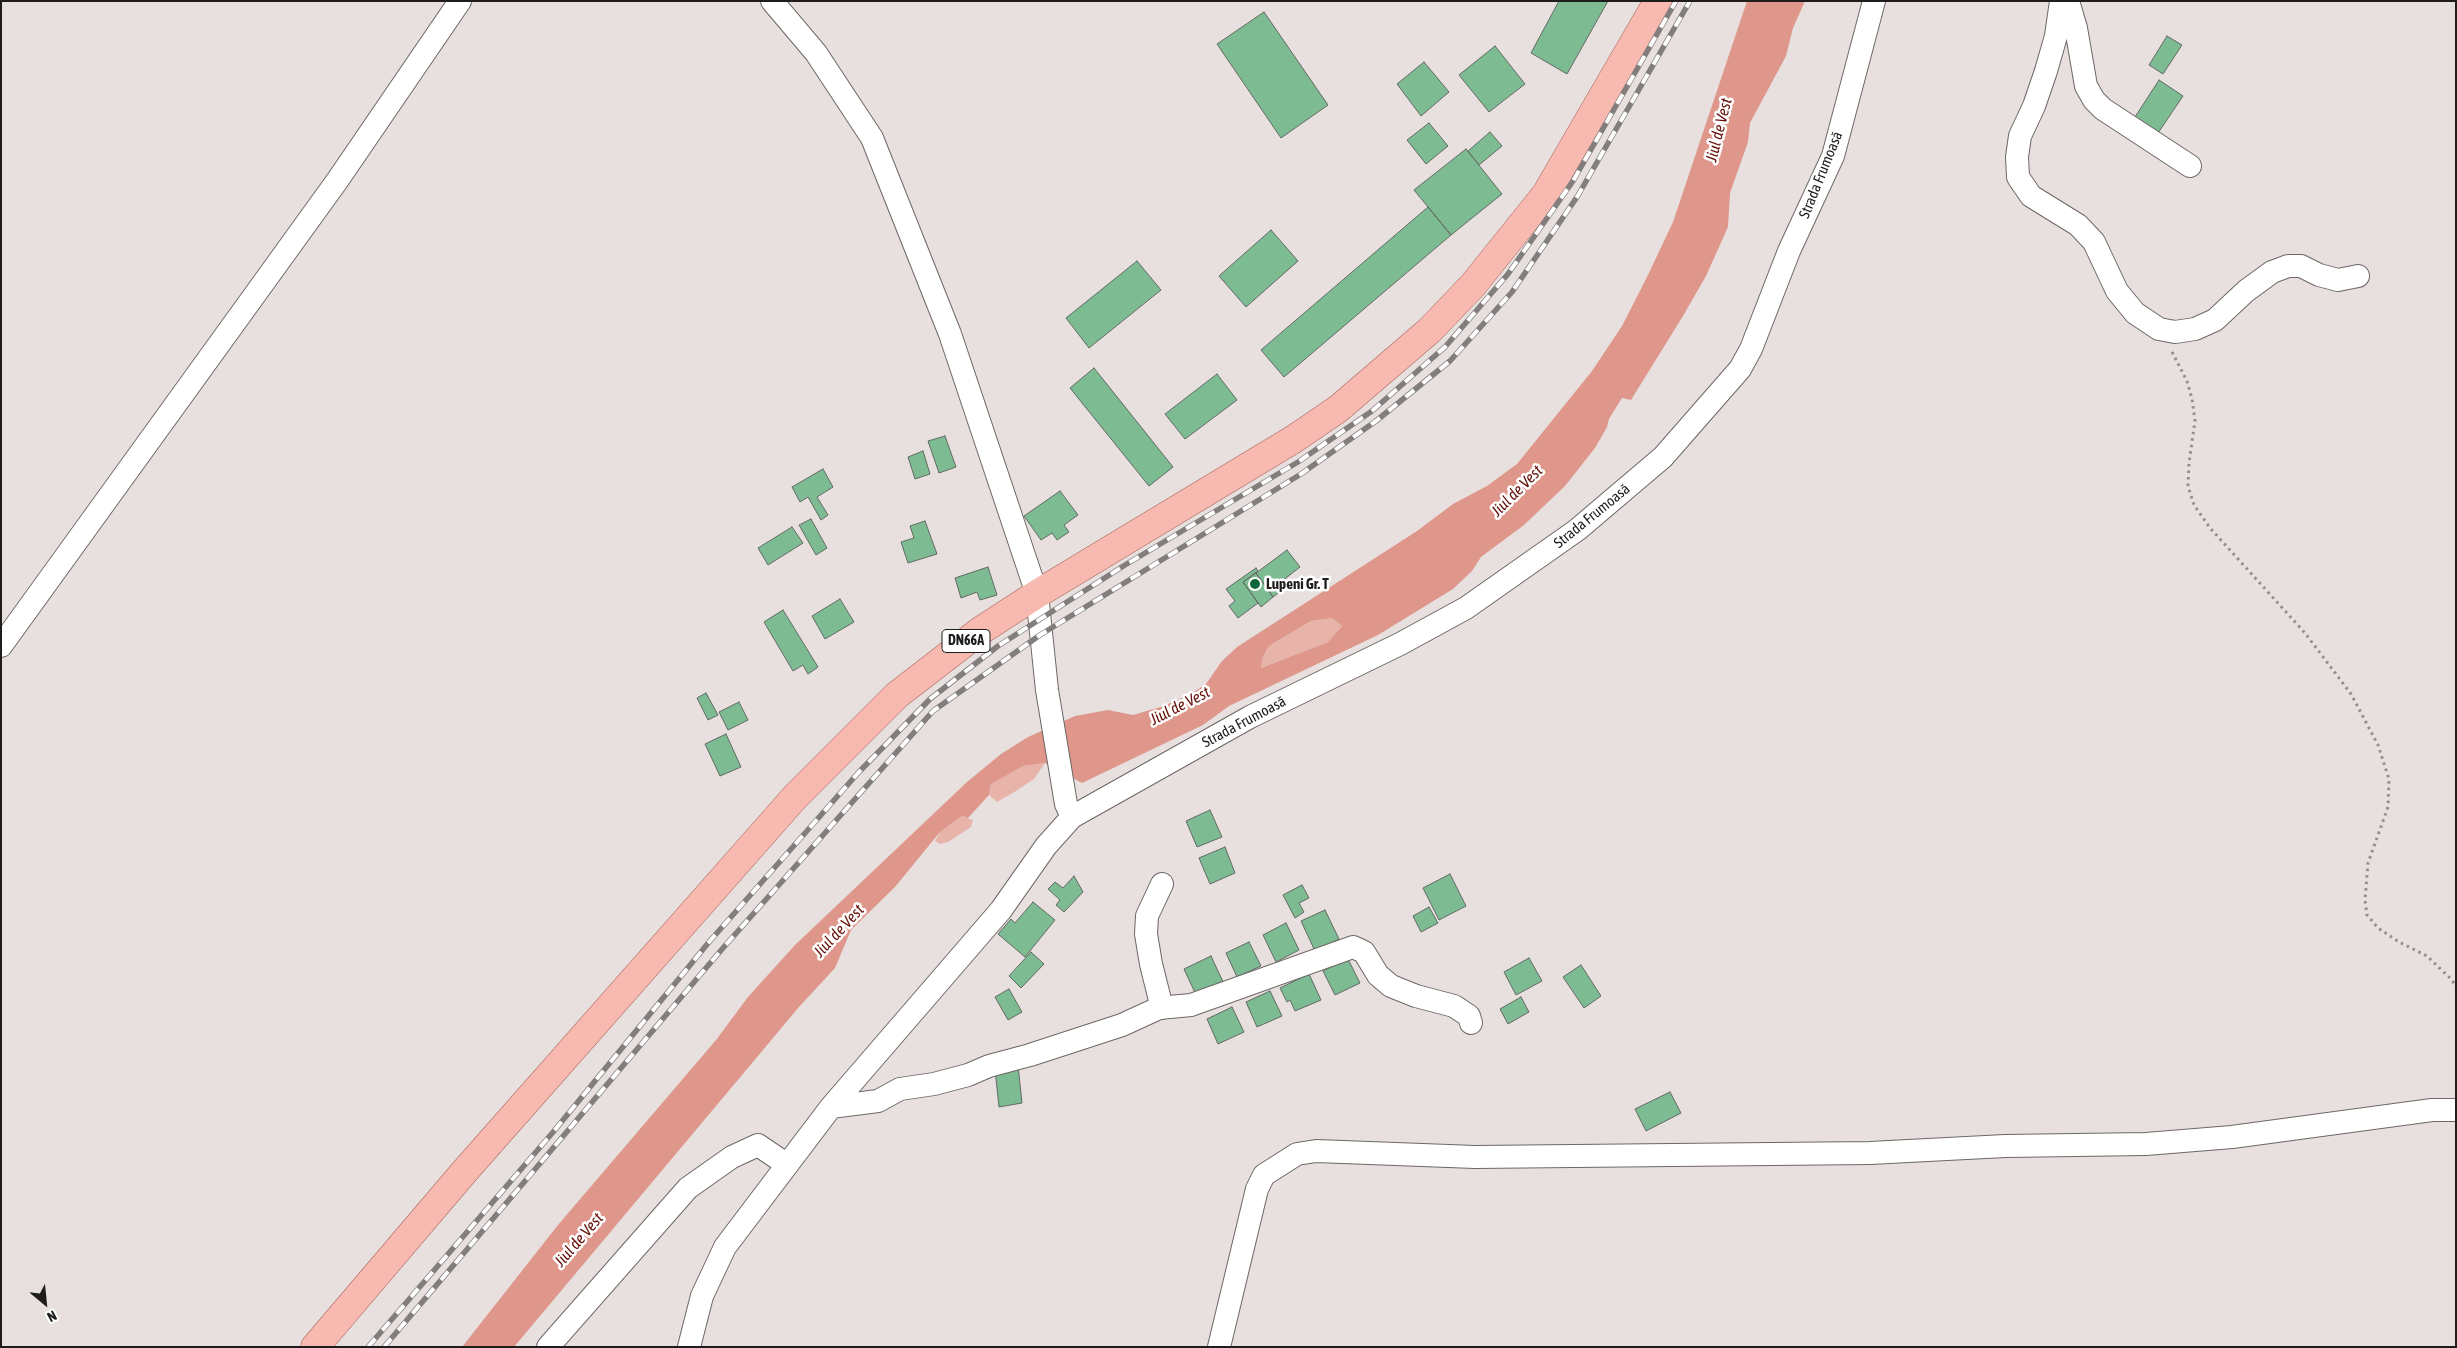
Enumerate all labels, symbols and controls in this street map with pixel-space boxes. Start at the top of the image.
water label: Jiul de Vest [1702,96,1736,164]
street label: Strada Frumoasă [1795,129,1847,221]
water label: Jiul de Vest [1487,461,1547,521]
street label: Strada Frumoasă [1550,480,1634,552]
place label: Lupeni Gr. T [1266,575,1329,593]
marker: Lupeni Gr. T [1248,577,1262,591]
road number: DN66A [942,630,990,652]
water label: Jiul de Vest [1147,683,1213,729]
street label: Strada Frumoasă [1199,692,1289,752]
water label: Jiul de Vest [810,901,868,961]
water label: Jiul de Vest [550,1209,608,1271]
north arrow [20,1278,70,1328]
text: N [45,1307,59,1325]

